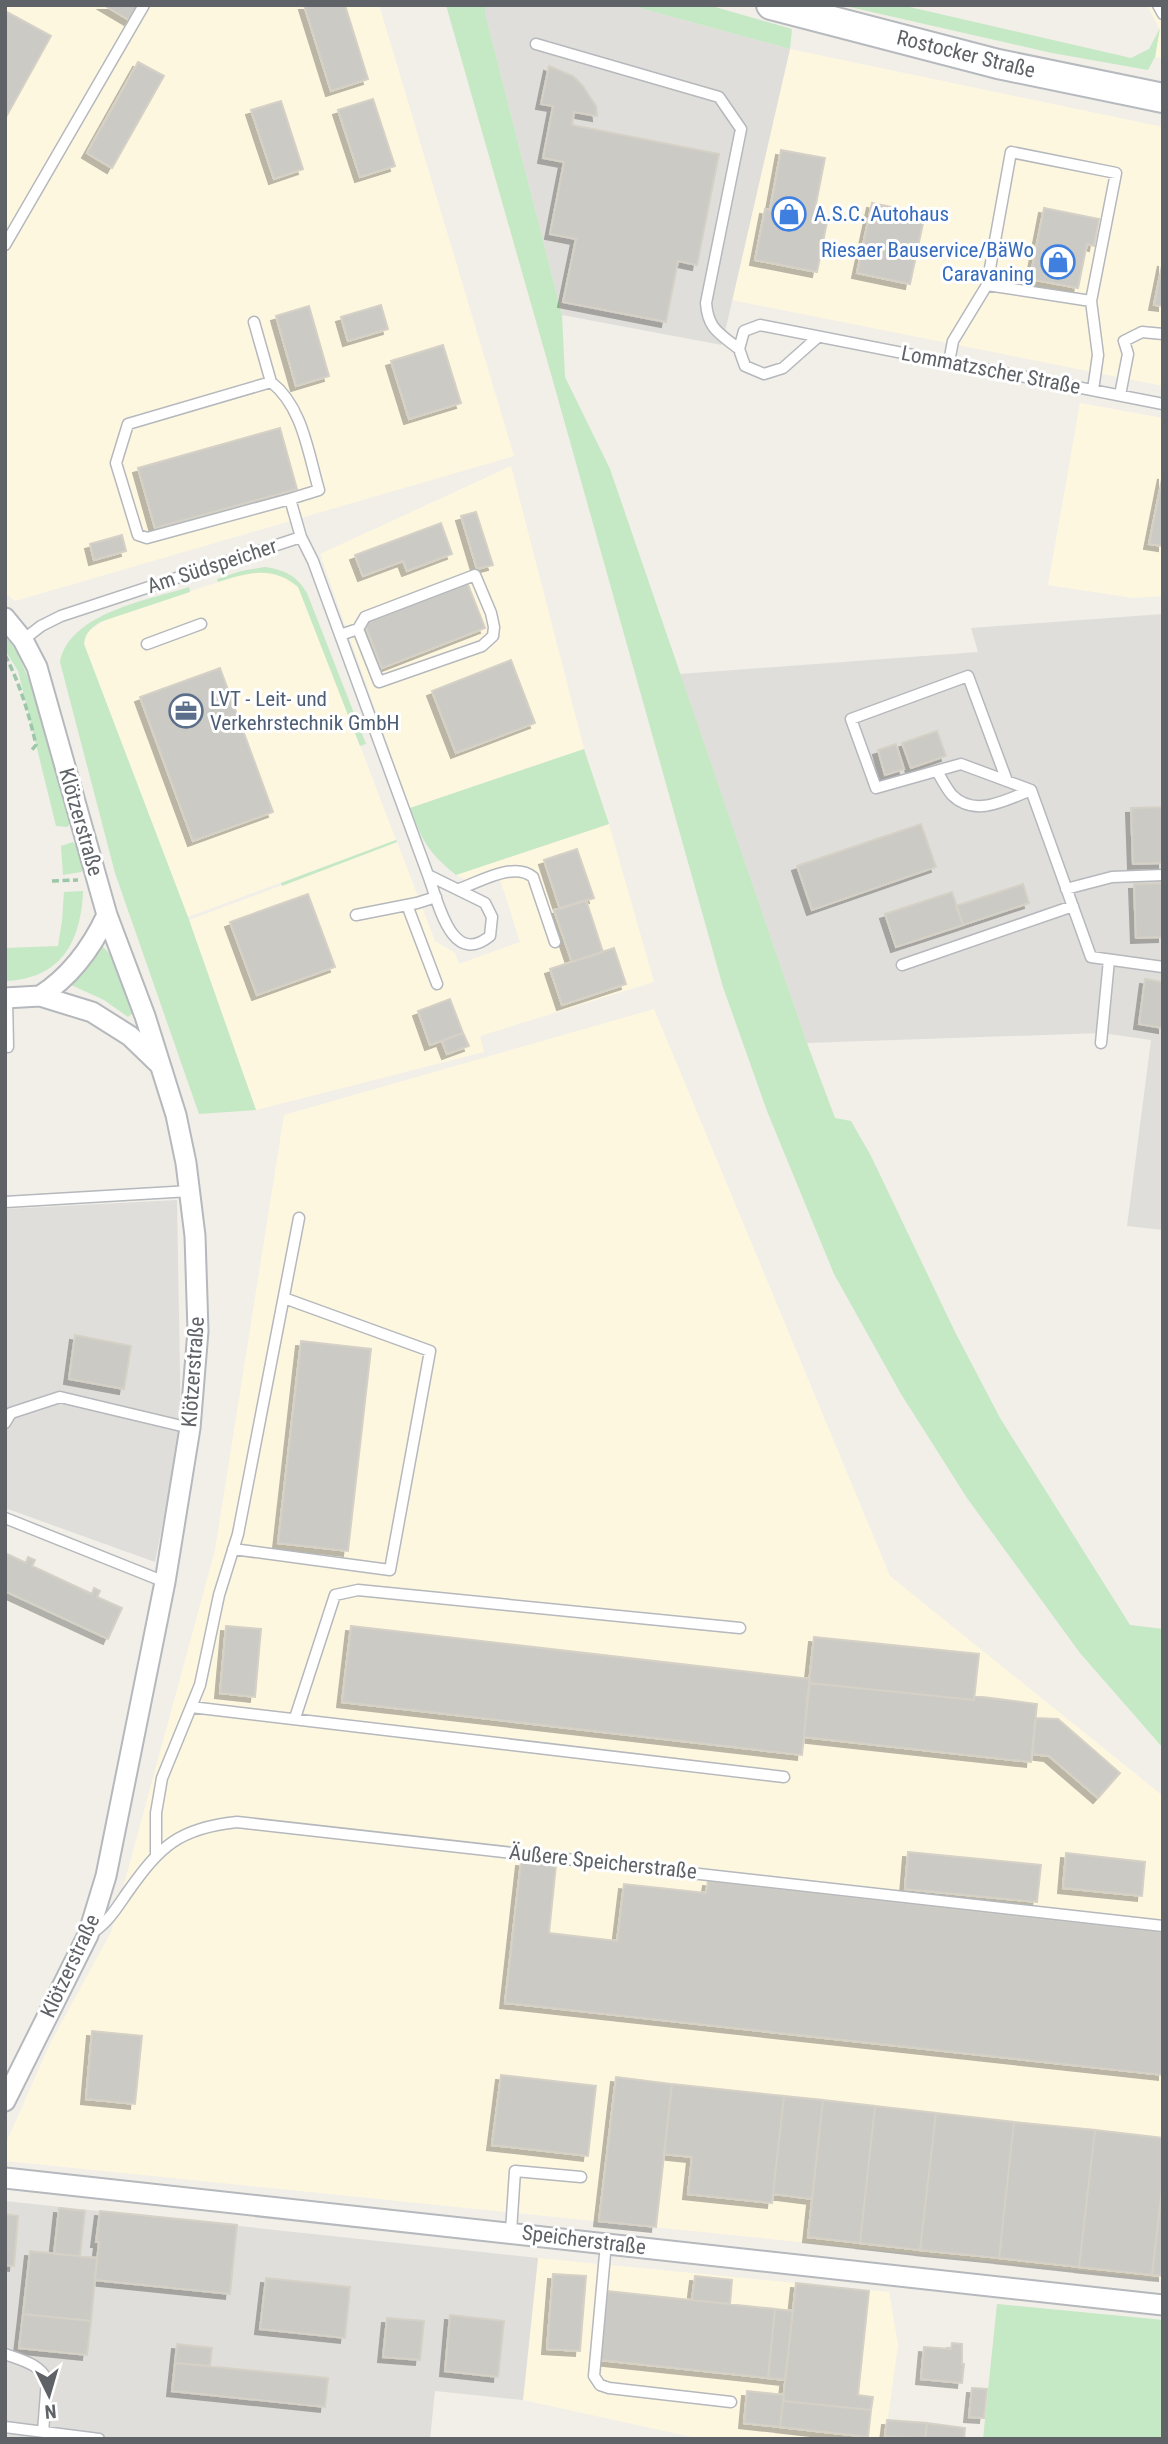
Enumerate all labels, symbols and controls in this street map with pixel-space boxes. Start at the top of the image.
street label: Rostocker Straße [894,25,1038,83]
shop icon: A.S.C. Autohaus [770,195,808,233]
place label: A.S.C. Autohaus [814,202,949,226]
place label: Riesaer Bauservice/BäWo Caravaning [821,238,1034,286]
shop icon: Riesaer Bauservice/BäWo Caravaning [1039,243,1077,281]
street label: Lommatzscher Straße [899,341,1083,399]
street label: Am Südspeicher [144,534,280,598]
place label: LVT - Leit- und Verkehrstechnik GmbH [210,687,400,735]
office icon: LVT - Leit- und Verkehrstechnik GmbH [167,692,205,730]
street label: Klötzerstraße [54,765,108,879]
street label: Klötzerstraße [177,1316,209,1428]
street label: Äußere Speicherstraße [508,1840,698,1884]
street label: Klötzerstraße [36,1911,104,2021]
street label: Speicherstraße [521,2220,647,2260]
north arrow [14,2360,84,2430]
text: N [44,2399,57,2423]

